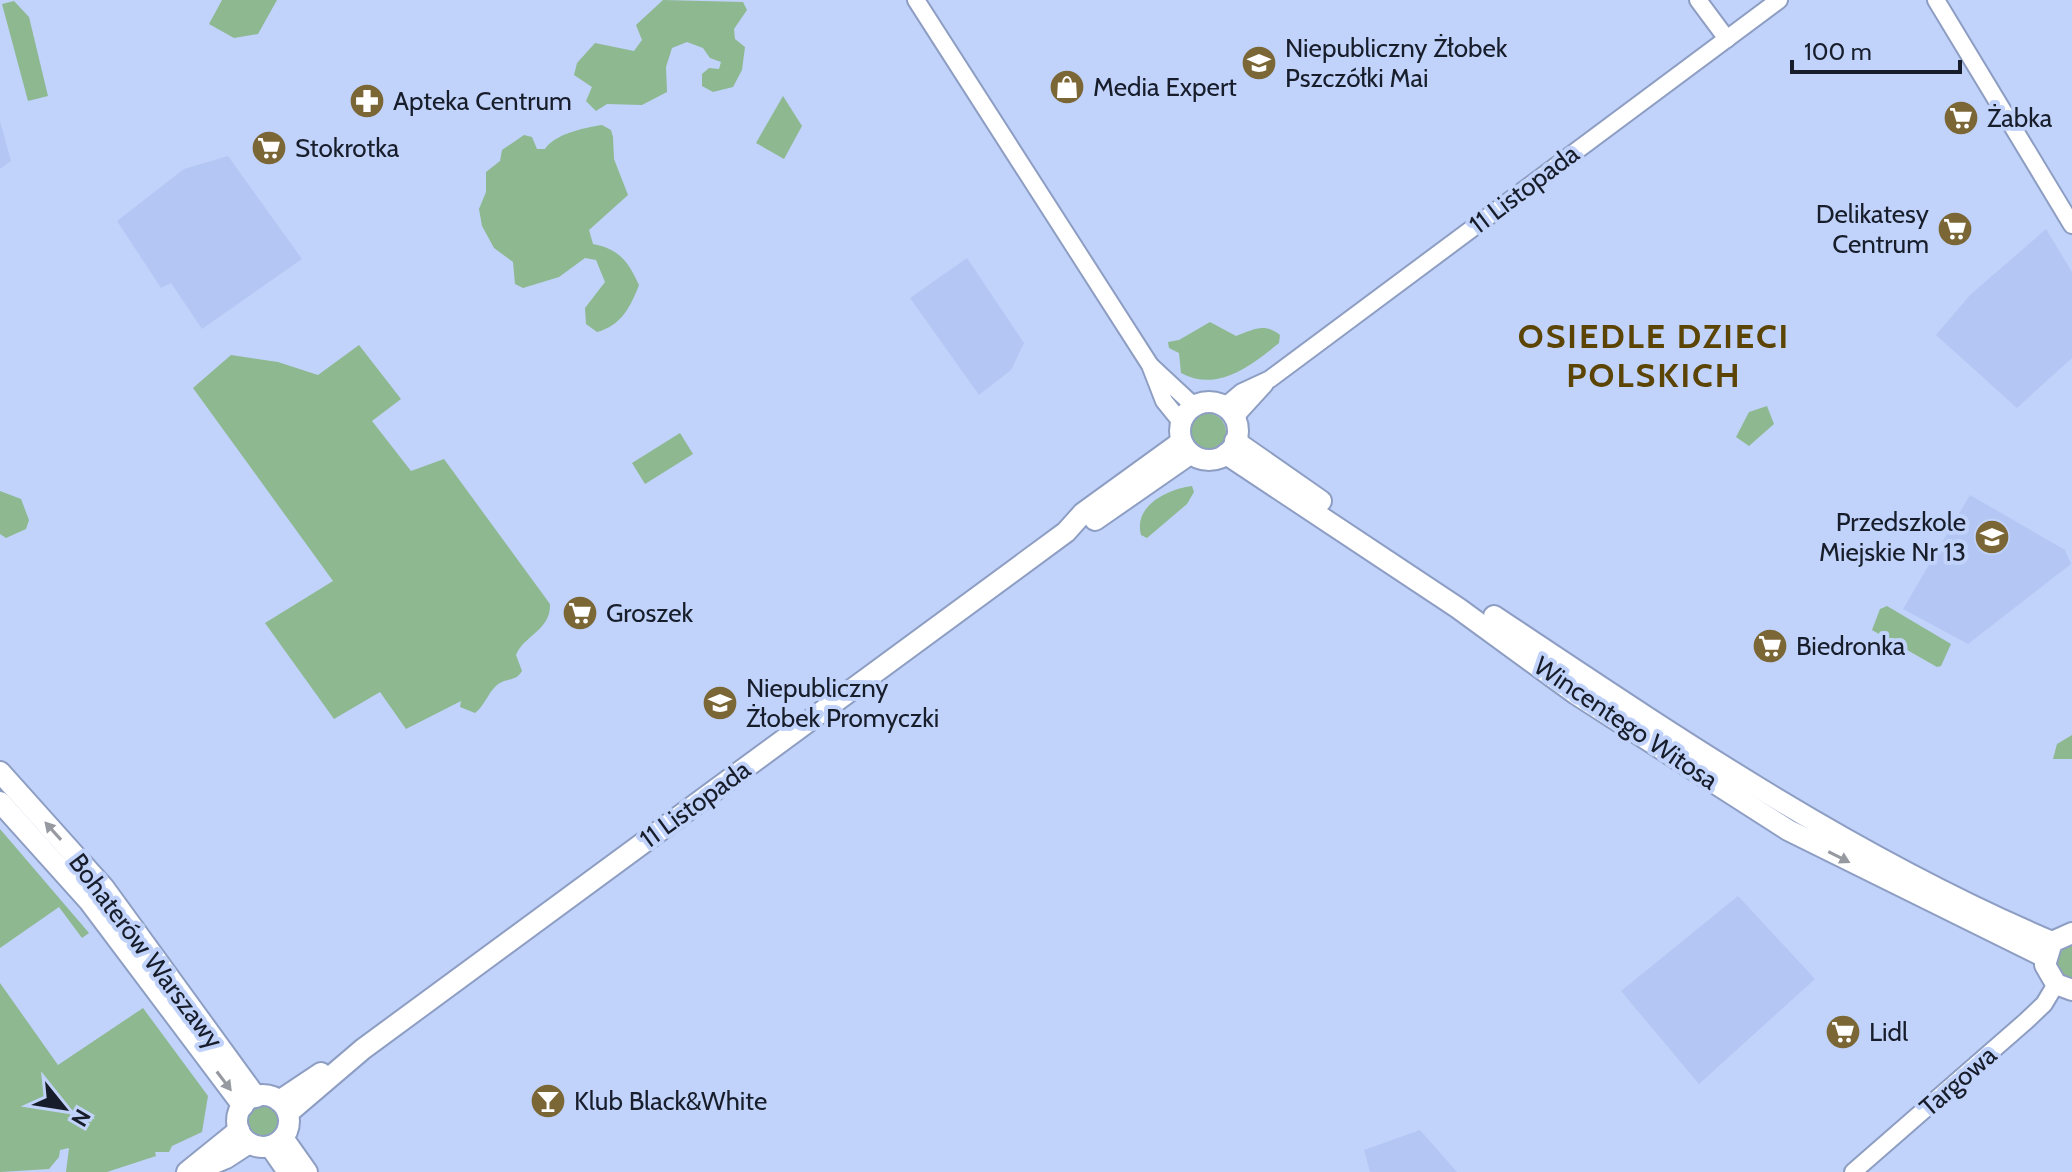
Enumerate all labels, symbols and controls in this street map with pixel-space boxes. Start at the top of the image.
scale bar [1792,24,1960,74]
place label: Niepubliczny Żłobek Pszczółki Mai [1285,32,1508,94]
text: 100 m [1804,37,1872,66]
school or university icon: Niepubliczny Żłobek Pszczółki Mai [1240,44,1278,82]
shop icon: Media Expert [1048,68,1086,106]
place label: Media Expert [1093,71,1237,103]
pharmacy icon: Apteka Centrum [348,82,386,120]
place label: Apteka Centrum [393,85,572,117]
supermarket icon: Żabka [1942,99,1980,137]
place label: Żabka [1987,102,2053,134]
supermarket icon: Stokrotka [250,129,288,167]
place label: Stokrotka [295,132,400,164]
street label: 11 Listopada [1463,137,1586,241]
place label: Delikatesy Centrum [1816,198,1929,260]
supermarket icon: Delikatesy Centrum [1936,210,1974,248]
district label: OSIEDLE DZIECI POLSKICH [1518,315,1790,396]
place label: Przedszkole Miejskie Nr 13 [1819,506,1966,568]
school or university icon: Przedszkole Miejskie Nr 13 [1973,518,2011,556]
supermarket icon: Groszek [561,594,599,632]
place label: Groszek [606,597,694,629]
supermarket icon: Biedronka [1751,627,1789,665]
place label: Biedronka [1796,630,1906,662]
street label: Wincentego Witosa [1528,650,1725,797]
place label: Niepubliczny Żłobek Promyczki [746,672,939,734]
school or university icon: Niepubliczny Żłobek Promyczki [701,684,739,722]
street label: 11 Listopada [633,753,757,855]
one-way arrow [44,821,62,840]
street label: Bohaterów Warszawy [62,847,230,1055]
one-way arrow [1827,851,1850,864]
supermarket icon: Lidl [1824,1013,1862,1051]
place label: Lidl [1869,1016,1908,1048]
street label: Targowa [1913,1039,2003,1123]
north arrow [24,1068,104,1148]
one-way arrow [215,1071,231,1091]
bar icon: Klub Black&White [529,1082,567,1120]
place label: Klub Black&White [574,1085,767,1117]
text: N [65,1104,96,1131]

